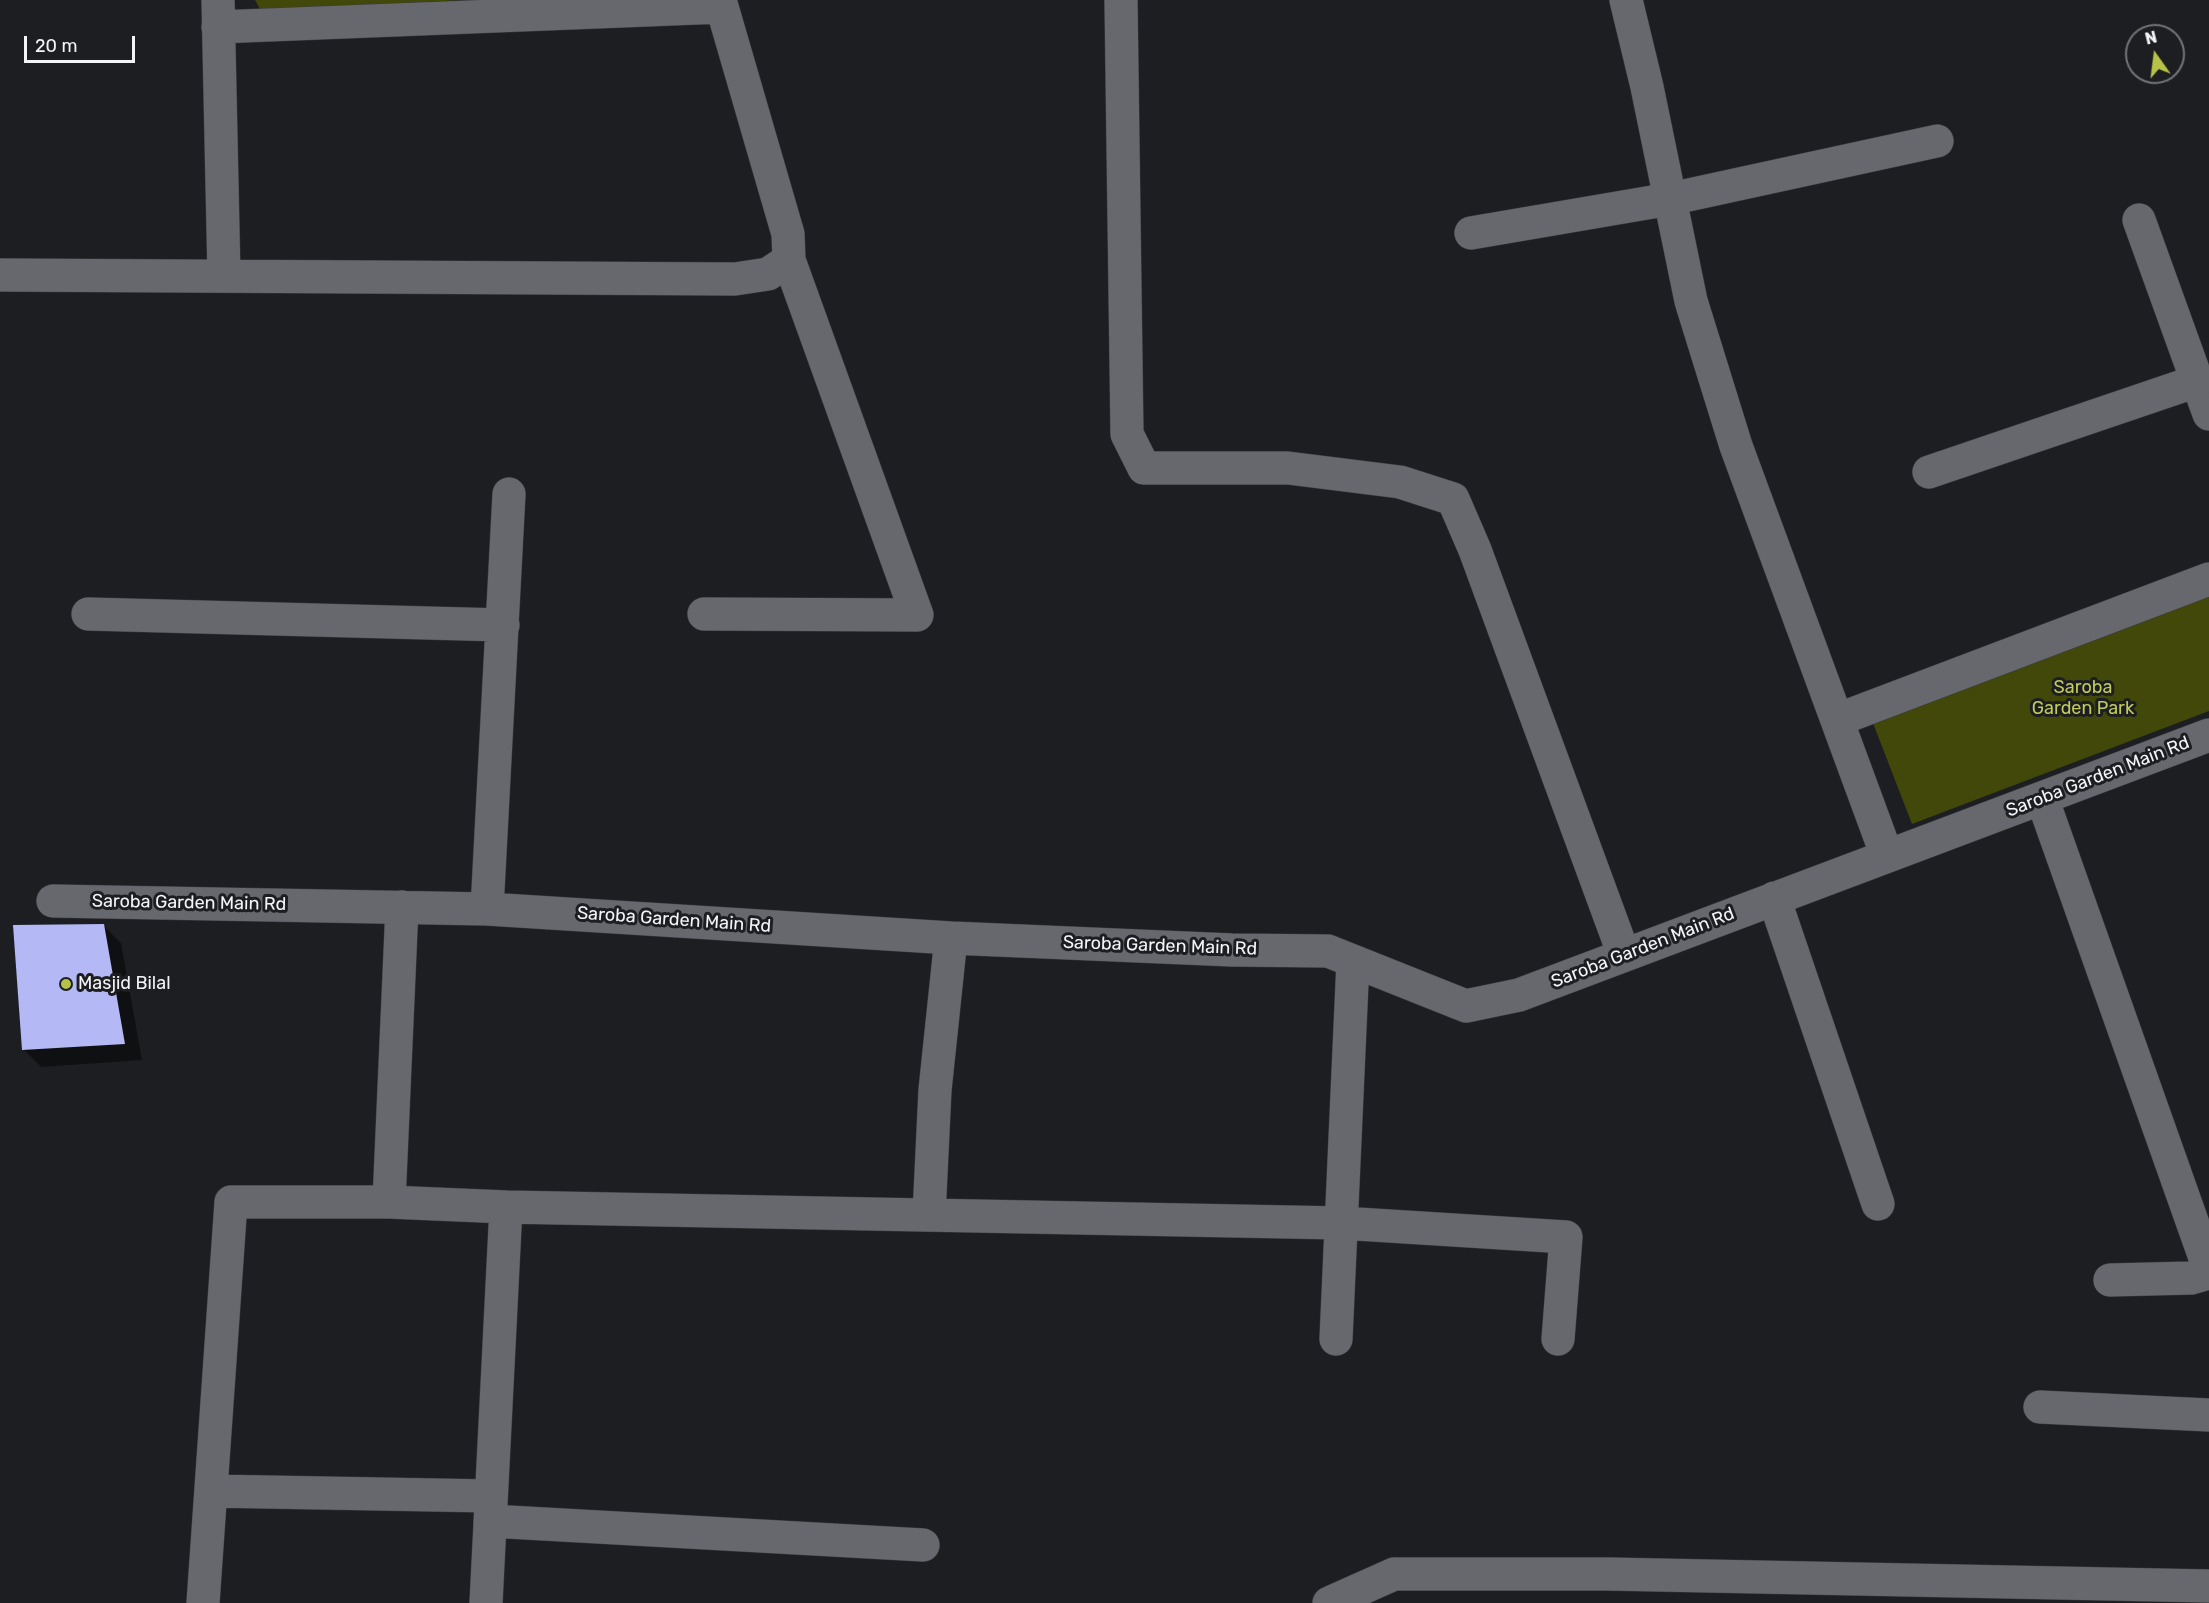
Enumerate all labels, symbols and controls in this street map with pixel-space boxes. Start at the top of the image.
scale bar [27,24,138,62]
north arrow [2125,24,2185,84]
text: N [2143,27,2159,49]
text: 20 m [35,35,77,57]
park label: Saroba Garden Park [2032,677,2134,720]
street label: Saroba Garden Main Rd [2003,732,2193,822]
street label: Saroba Garden Main Rd [92,891,286,915]
street label: Saroba Garden Main Rd [576,902,772,938]
street label: Saroba Garden Main Rd [1548,903,1738,993]
street label: Saroba Garden Main Rd [1062,932,1258,960]
place label: Masjid Bilal [78,973,171,995]
marker: Masjid Bilal [59,977,73,991]

